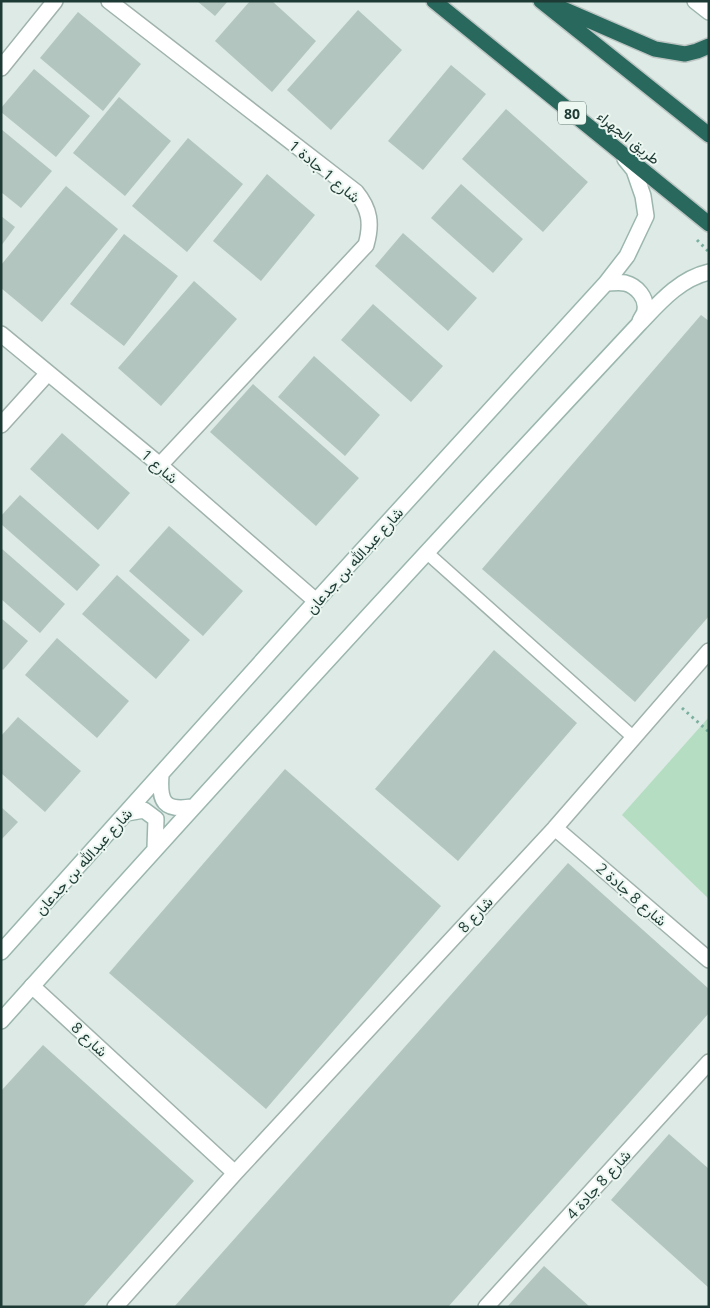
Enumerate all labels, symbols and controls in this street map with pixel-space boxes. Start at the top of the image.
road number: 80 [558,102,586,125]
street label: طريق الجهراء [593,105,665,169]
street label: شارع 1 جادة 1 [284,135,365,208]
street label: شارع 1 [136,444,183,489]
street label: شارع عبدالله بن جدعان [301,502,409,619]
street label: شارع عبدالله بن جدعان [30,803,138,920]
street label: شارع 8 جادة 2 [591,858,672,932]
street label: شارع 8 [453,891,498,938]
street label: شارع 8 [66,1017,113,1062]
street label: شارع 8 جادة 4 [561,1145,636,1224]

